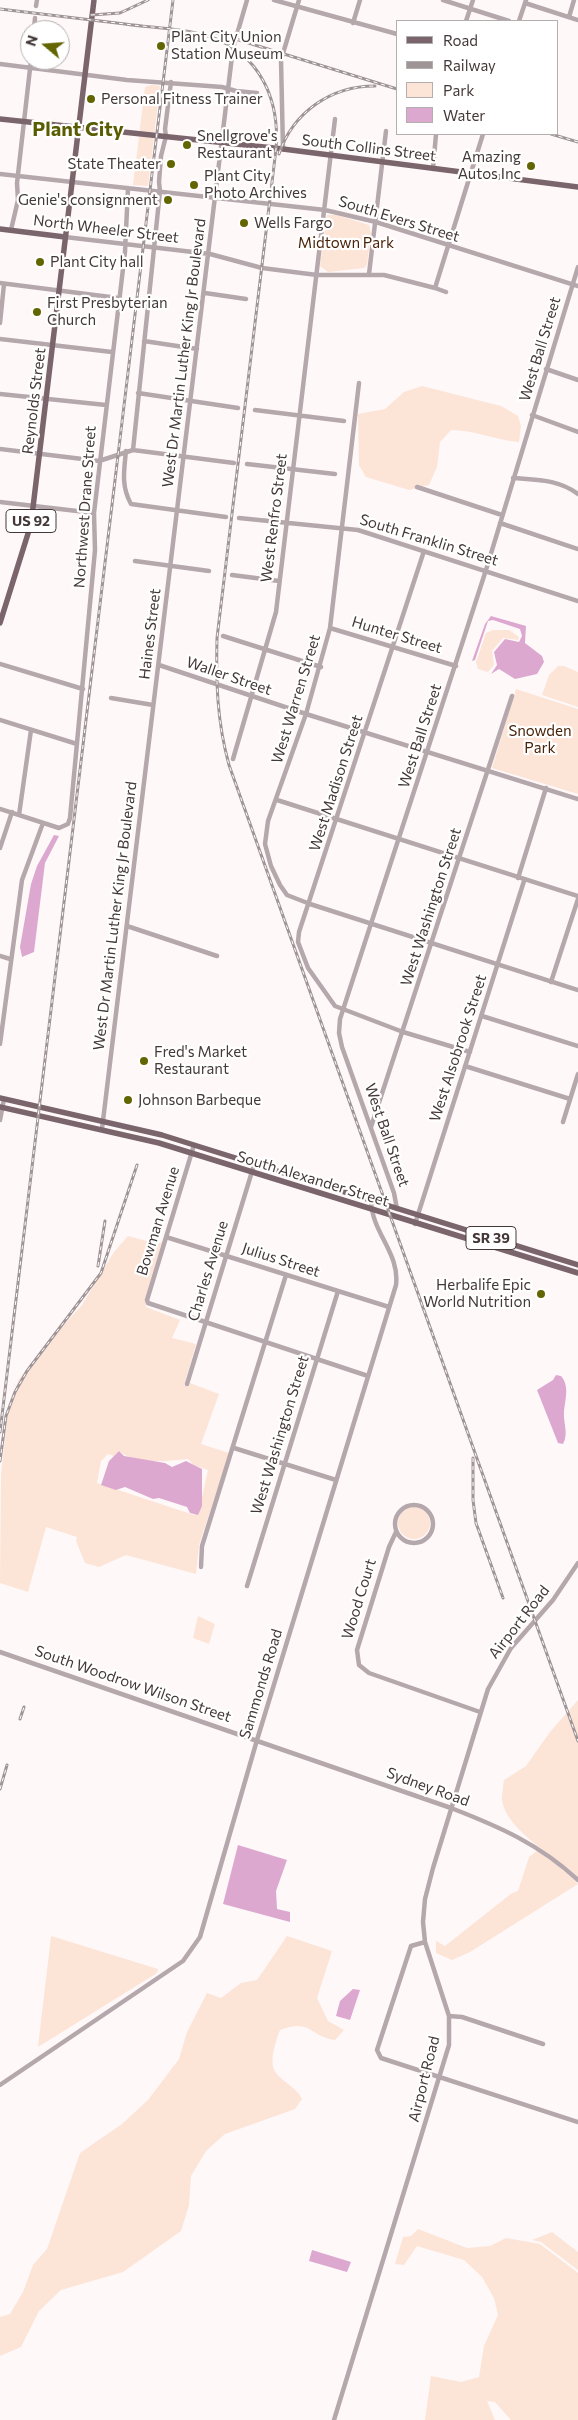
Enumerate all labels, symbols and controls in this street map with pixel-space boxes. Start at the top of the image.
north arrow [20,20,70,70]
legend [396,20,558,135]
place label: Plant City Union Station Museum [171,28,283,63]
text: Road [443,31,478,49]
text: N [22,33,41,48]
marker: Plant City Union Station Museum [155,40,167,52]
text: Railway [443,56,496,74]
text: Park [443,81,474,99]
place label: Personal Fitness Trainer [101,90,263,108]
marker: Personal Fitness Trainer [85,93,97,105]
text: Water [443,106,485,124]
district label: Plant City [32,117,124,141]
place label: Snellgrove's Restaurant [197,127,278,162]
street label: South Collins Street [301,131,437,165]
marker: Snellgrove's Restaurant [181,139,193,151]
place label: Amazing Autos Inc [458,148,521,183]
place label: State Theater [68,155,161,173]
marker: State Theater [165,158,177,170]
marker: Amazing Autos Inc [525,160,537,172]
place label: Plant City Photo Archives [204,167,307,202]
marker: Plant City Photo Archives [188,179,200,191]
place label: Genie's consignment [18,191,158,209]
street label: South Evers Street [336,192,462,246]
marker: Genie's consignment [162,194,174,206]
street label: North Wheeler Street [32,211,180,247]
place label: Wells Fargo [254,214,333,232]
street label: West Dr Martin Luther King Jr Boulevard [159,217,209,489]
marker: Wells Fargo [238,217,250,229]
park label: Midtown Park [298,234,394,252]
place label: Plant City hall [50,253,144,271]
marker: Plant City hall [34,256,46,268]
place label: First Presbyterian Church [47,294,168,329]
street label: West Ball Street [516,295,564,403]
marker: First Presbyterian Church [31,306,43,318]
street label: Reynolds Street [19,347,49,455]
street label: Northwest Drane Street [70,425,100,589]
street label: West Renfro Street [257,452,291,584]
road number: US 92 [6,510,56,532]
street label: South Franklin Street [357,510,501,570]
street label: Haines Street [135,587,165,681]
street label: Hunter Street [350,613,444,657]
street label: West Warren Street [268,632,324,766]
street label: Waller Street [184,653,274,699]
street label: West Ball Street [395,682,445,790]
street label: West Madison Street [305,713,367,853]
park label: Snowden Park [508,722,572,757]
street label: West Dr Martin Luther King Jr Boulevard [90,780,140,1052]
street label: West Washington Street [397,826,465,988]
street label: West Alsobrook Street [426,972,490,1124]
place label: Fred's Market Restaurant [154,1043,247,1078]
marker: Fred's Market Restaurant [138,1055,150,1067]
street label: West Ball Street [361,1081,413,1189]
place label: Johnson Barbeque [138,1091,261,1109]
marker: Johnson Barbeque [122,1094,134,1106]
street label: South Alexander Street [235,1147,391,1211]
street label: Bowman Avenue [133,1164,183,1278]
street label: Charles Avenue [184,1219,232,1323]
road number: SR 39 [466,1226,516,1250]
street label: Julius Street [240,1239,322,1281]
place label: Herbalife Epic World Nutrition [423,1276,531,1311]
marker: Herbalife Epic World Nutrition [535,1288,547,1300]
street label: West Washington Street [247,1353,313,1517]
street label: Wood Court [338,1556,380,1642]
street label: Airport Road [485,1582,553,1662]
street label: Sammonds Road [236,1627,286,1741]
street label: South Woodrow Wilson Street [32,1642,234,1726]
street label: Sydney Road [384,1764,472,1810]
street label: Airport Road [405,2034,443,2124]

